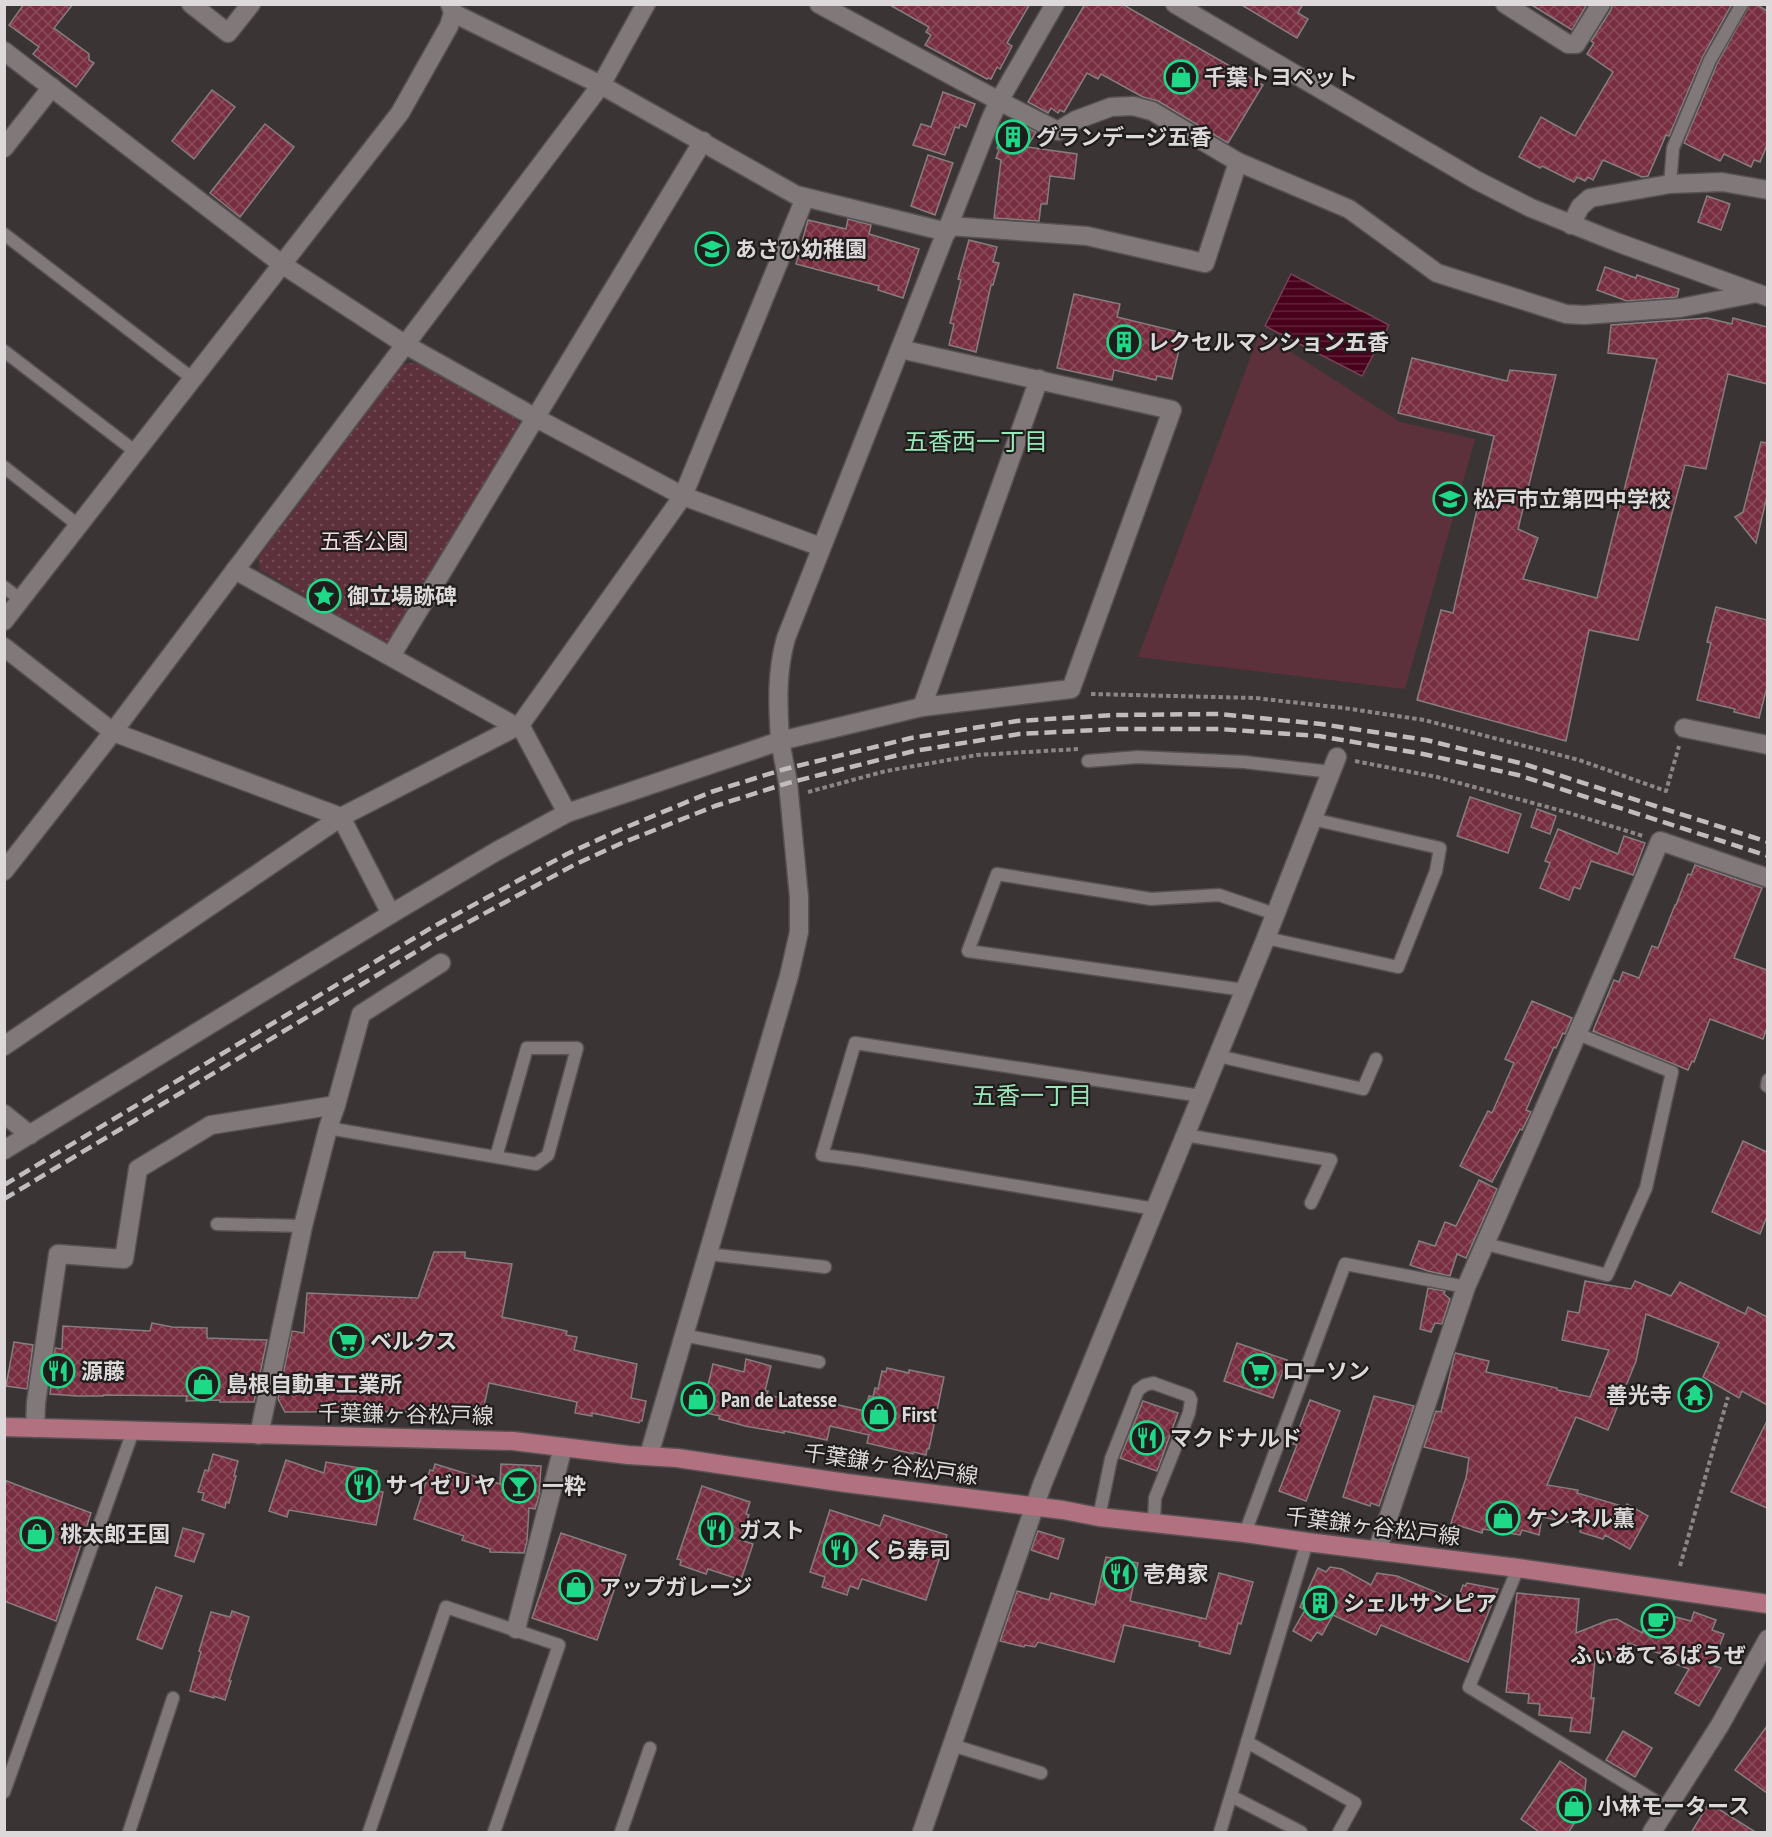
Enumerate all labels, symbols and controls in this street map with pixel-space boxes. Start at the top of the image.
shop icon: 千葉トヨペット [1163,59,1199,95]
place label: 千葉トヨペット [1204,63,1358,91]
building icon: グランデージ五香 [995,119,1031,155]
place label: グランデージ五香 [1036,123,1212,151]
school or university icon: あさひ幼稚園 [694,231,730,267]
place label: あさひ幼稚園 [735,235,867,263]
building icon: レクセルマンション五香 [1106,324,1142,360]
place label: レクセルマンション五香 [1147,328,1389,356]
district label: 五香西一丁目 [904,426,1048,457]
school or university icon: 松戸市立第四中学校 [1432,481,1468,517]
place label: 松戸市立第四中学校 [1473,485,1671,513]
park label: 五香公園 [320,527,408,555]
place icon: 御立場跡碑 [306,578,342,614]
place label: 御立場跡碑 [347,582,457,610]
district label: 五香一丁目 [972,1080,1092,1111]
supermarket icon: ベルクス [329,1323,365,1359]
place label: ベルクス [370,1327,457,1355]
restaurant icon: 源藤 [40,1353,76,1389]
supermarket icon: ローソン [1241,1353,1277,1389]
place label: 源藤 [81,1357,125,1385]
place label: ローソン [1282,1357,1370,1385]
shop icon: 島根自動車工業所 [185,1366,221,1402]
place label: 島根自動車工業所 [226,1370,402,1398]
temple icon: 善光寺 [1677,1377,1713,1413]
shop icon: Pan de Latesse [680,1381,716,1417]
place label: 善光寺 [1606,1381,1672,1409]
place label: Pan de Latesse [721,1385,837,1413]
shop icon: First [861,1396,897,1432]
street label: 千葉鎌ヶ谷松戸線 [318,1398,494,1430]
place label: First [902,1400,937,1428]
restaurant icon: マクドナルド [1129,1420,1165,1456]
place label: マクドナルド [1170,1424,1302,1452]
street label: 千葉鎌ヶ谷松戸線 [802,1438,980,1490]
restaurant icon: サイゼリヤ [345,1467,381,1503]
bar icon: 一粋 [501,1468,537,1504]
place label: サイゼリヤ [386,1471,496,1499]
place label: 一粋 [542,1472,586,1500]
shop icon: ケンネル薫 [1485,1500,1521,1536]
street label: 千葉鎌ヶ谷松戸線 [1284,1501,1462,1551]
place label: ケンネル薫 [1526,1504,1635,1532]
restaurant icon: ガスト [698,1512,734,1548]
shop icon: 桃太郎王国 [19,1516,55,1552]
place label: ガスト [739,1516,805,1544]
place label: 桃太郎王国 [60,1520,170,1548]
restaurant icon: くら寿司 [822,1532,858,1568]
place label: くら寿司 [863,1536,951,1564]
restaurant icon: 壱角家 [1102,1556,1138,1592]
place label: 壱角家 [1143,1560,1209,1588]
shop icon: アップガレージ [558,1569,594,1605]
place label: アップガレージ [599,1573,753,1601]
building icon: シェルサンピア [1302,1585,1338,1621]
place label: シェルサンピア [1343,1589,1497,1617]
cafe icon: ふぃあてるぱうぜ [1640,1603,1676,1639]
place label: ふぃあてるぱうぜ [1570,1641,1746,1669]
shop icon: 小林モータース [1556,1788,1592,1824]
place label: 小林モータース [1597,1792,1750,1820]

